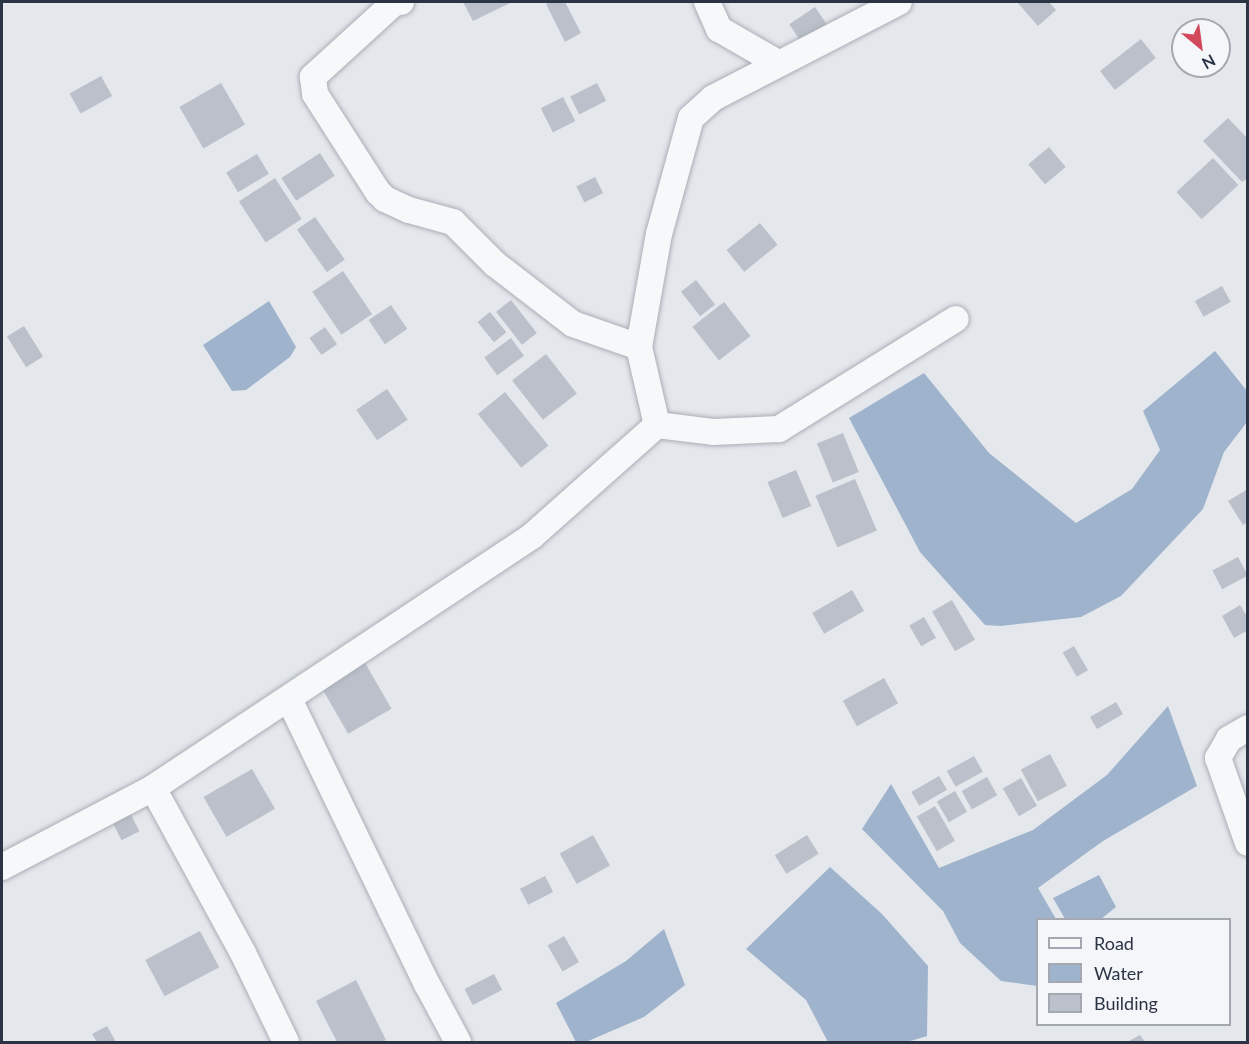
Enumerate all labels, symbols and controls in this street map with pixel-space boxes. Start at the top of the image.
north arrow [1171,18,1231,78]
text: N [1199,51,1219,74]
legend [1036,918,1231,1026]
text: Road [1094,932,1134,954]
text: Water [1094,962,1143,984]
text: Building [1094,992,1158,1014]

